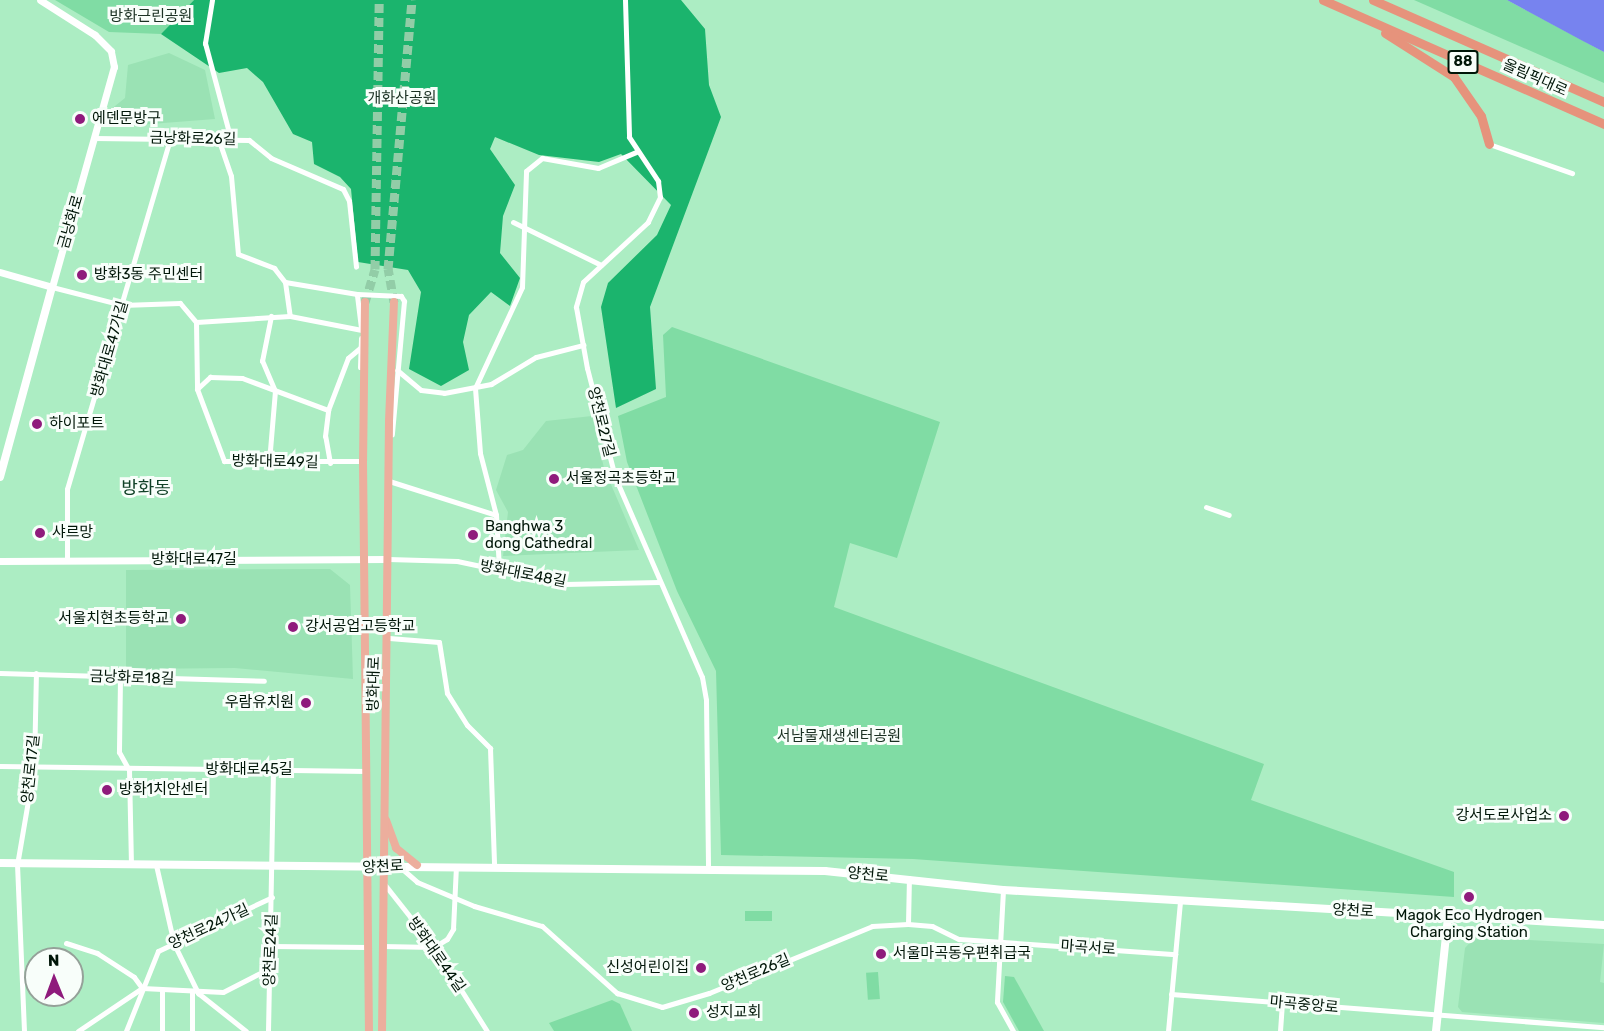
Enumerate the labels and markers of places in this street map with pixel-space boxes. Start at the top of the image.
place label: 에덴문방구 [92,110,161,128]
marker: 에덴문방구 [73,112,87,126]
place label: 방화3동 주민센터 [94,266,203,284]
marker: 방화3동 주민센터 [75,268,89,282]
place label: 하이포트 [49,415,104,433]
marker: 하이포트 [30,417,44,431]
place label: 서울정곡초등학교 [566,470,676,488]
marker: 서울정곡초등학교 [547,472,561,486]
place label: Banghwa 3 dong Cathedral [485,517,592,552]
place label: 샤르망 [52,524,93,542]
marker: 샤르망 [33,526,47,540]
marker: Banghwa 3 dong Cathedral [466,528,480,542]
place label: 서울치현초등학교 [59,610,169,628]
marker: 서울치현초등학교 [174,612,188,626]
place label: 강서공업고등학교 [305,618,415,636]
marker: 강서공업고등학교 [286,620,300,634]
place label: 우람유치원 [225,694,294,712]
marker: 우람유치원 [299,696,313,710]
place label: 방화1치안센터 [119,781,208,799]
marker: 방화1치안센터 [100,783,114,797]
place label: 강서도로사업소 [1455,807,1552,825]
marker: 강서도로사업소 [1557,809,1571,823]
marker: Magok Eco Hydrogen Charging Station [1462,890,1476,904]
place label: Magok Eco Hydrogen Charging Station [1396,906,1542,941]
place label: 서울마곡동우편취급국 [893,945,1031,963]
marker: 서울마곡동우편취급국 [874,947,888,961]
place label: 신성어린이집 [606,959,689,977]
marker: 신성어린이집 [694,961,708,975]
place label: 성지교회 [706,1004,761,1022]
marker: 성지교회 [687,1006,701,1020]

